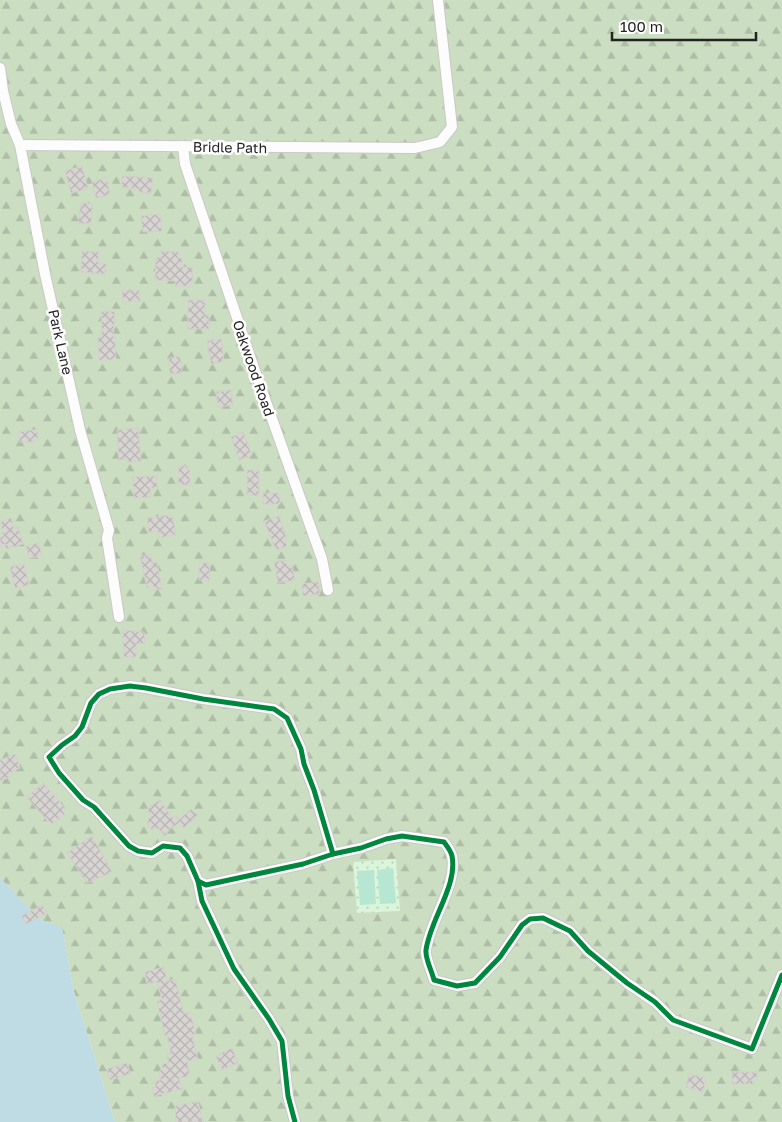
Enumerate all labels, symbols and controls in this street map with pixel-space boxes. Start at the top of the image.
scale bar [612,10,756,42]
text: 100 m [620,17,663,35]
street label: Bridle Path [193,138,267,156]
street label: Park Lane [45,308,77,376]
street label: Oakwood Road [230,318,278,418]

